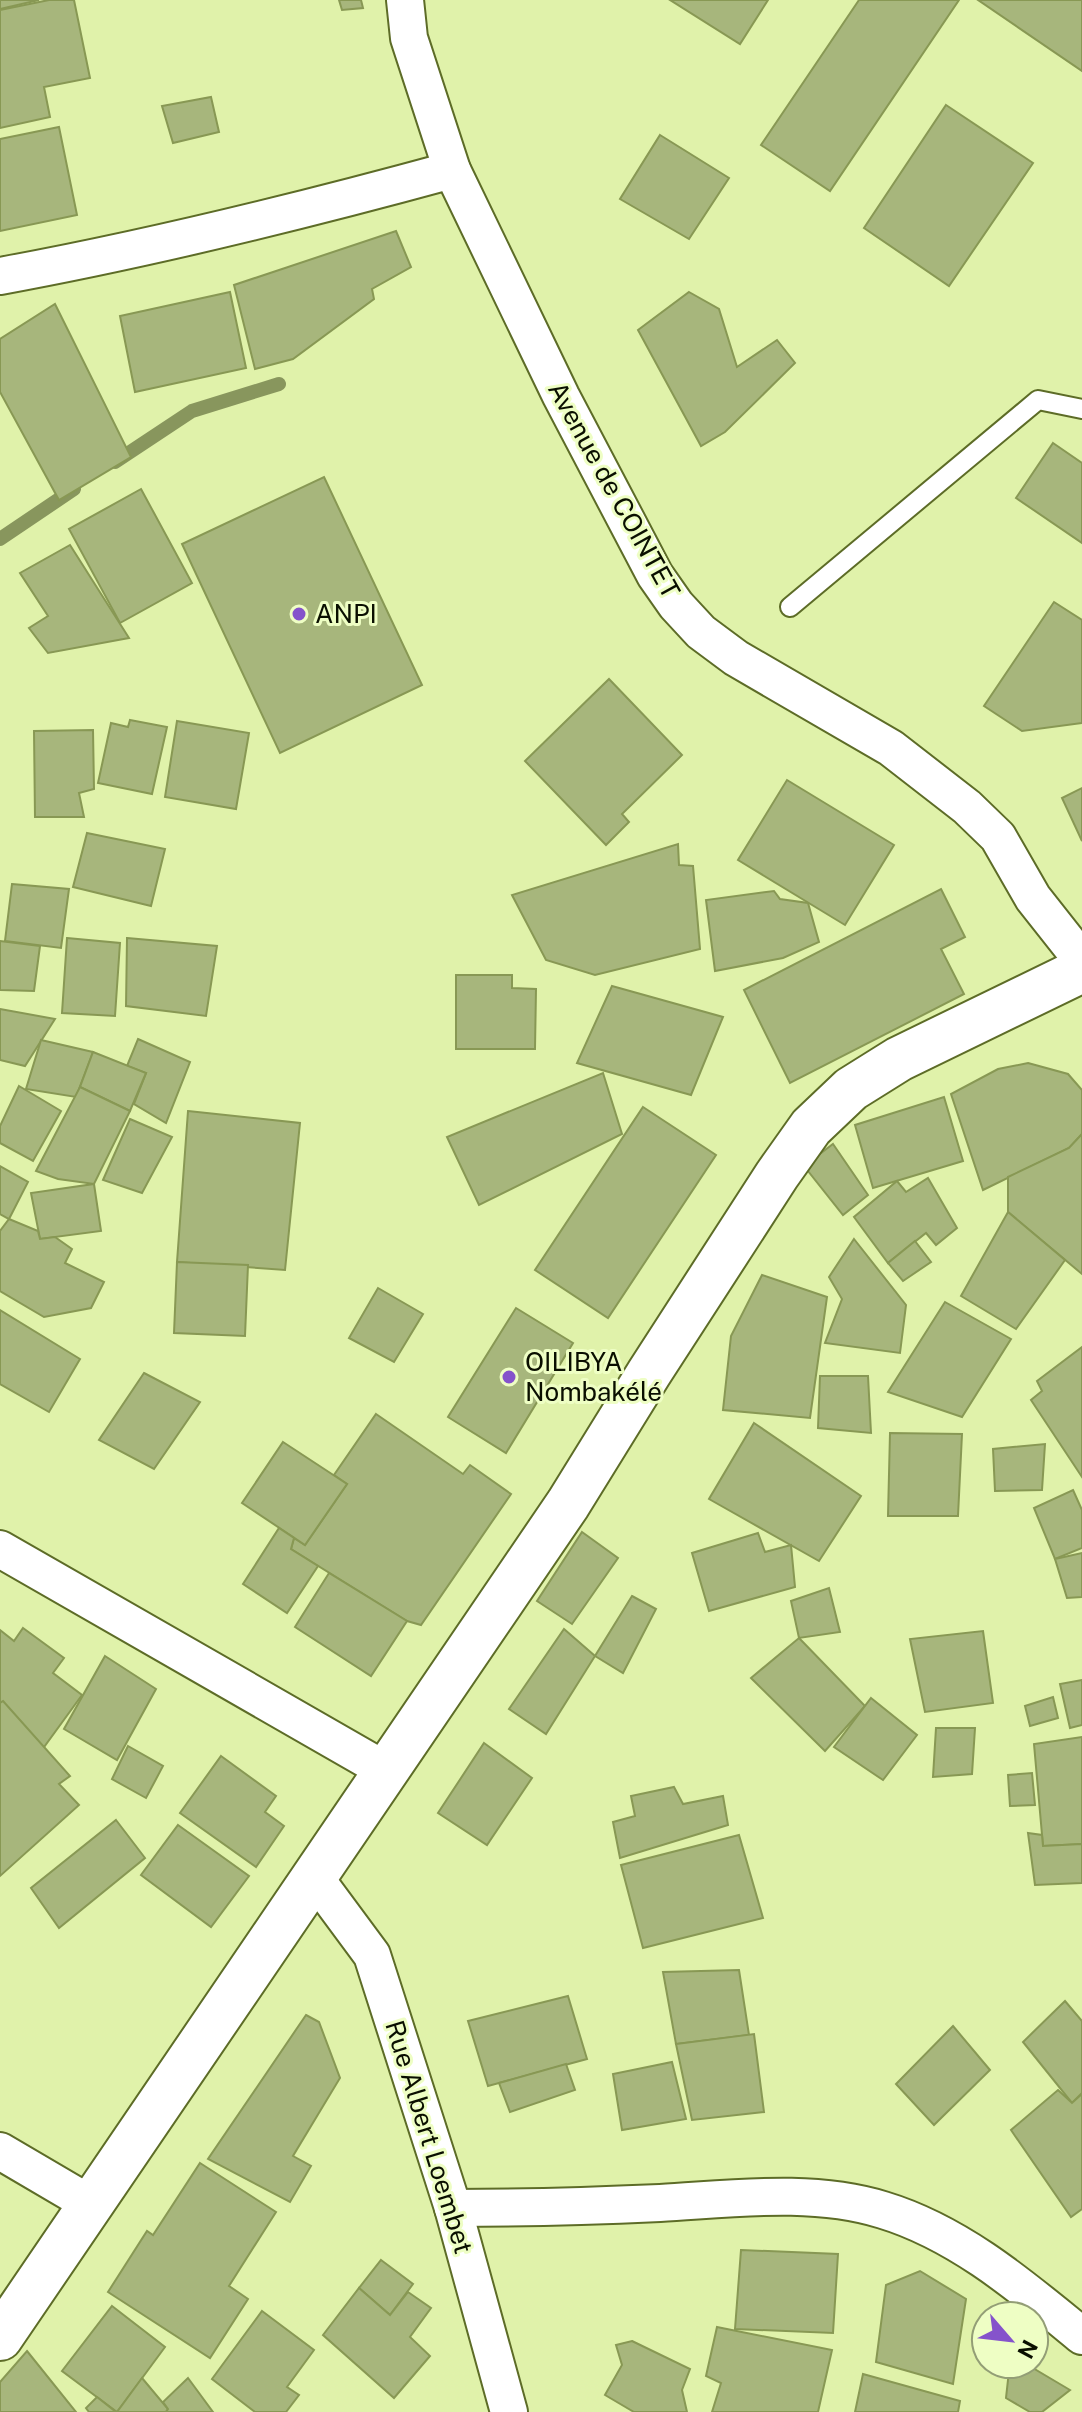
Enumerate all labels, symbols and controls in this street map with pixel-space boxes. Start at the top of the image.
street label: Avenue de COINTET [542,376,687,603]
place label: ANPI [315,598,377,629]
marker: ANPI [290,605,308,623]
place label: OILIBYA Nombakélé [525,1346,662,1407]
marker: OILIBYA Nombakélé [500,1368,518,1386]
street label: Rue Albert Loembet [379,2017,480,2257]
north arrow [970,2300,1050,2380]
text: N [1012,2336,1043,2363]

